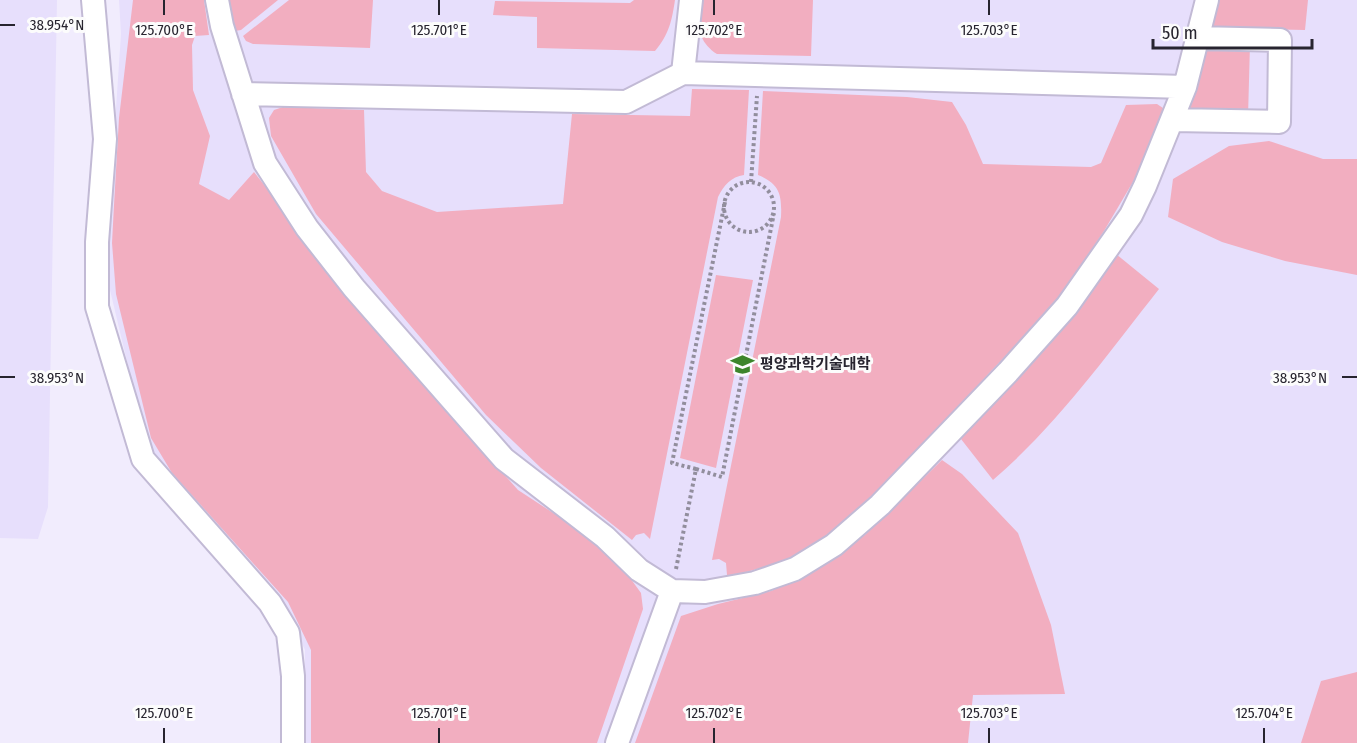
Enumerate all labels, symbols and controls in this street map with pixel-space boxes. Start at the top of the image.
scale bar [1153,12,1312,50]
text: 38.954°N [30,16,84,34]
text: 125.700°E [135,21,193,39]
text: 125.701°E [411,21,467,39]
text: 125.702°E [686,21,742,39]
text: 125.703°E [961,21,1017,39]
text: 50 m [1162,22,1198,44]
school or university icon: 평양과학기술대학 [729,351,755,377]
place label: 평양과학기술대학 [760,355,871,373]
text: 38.953°N [30,369,84,387]
text: 38.953°N [1273,369,1327,387]
text: 125.700°E [135,704,193,722]
text: 125.701°E [411,704,467,722]
text: 125.702°E [686,704,742,722]
text: 125.703°E [961,704,1017,722]
text: 125.704°E [1235,704,1293,722]

